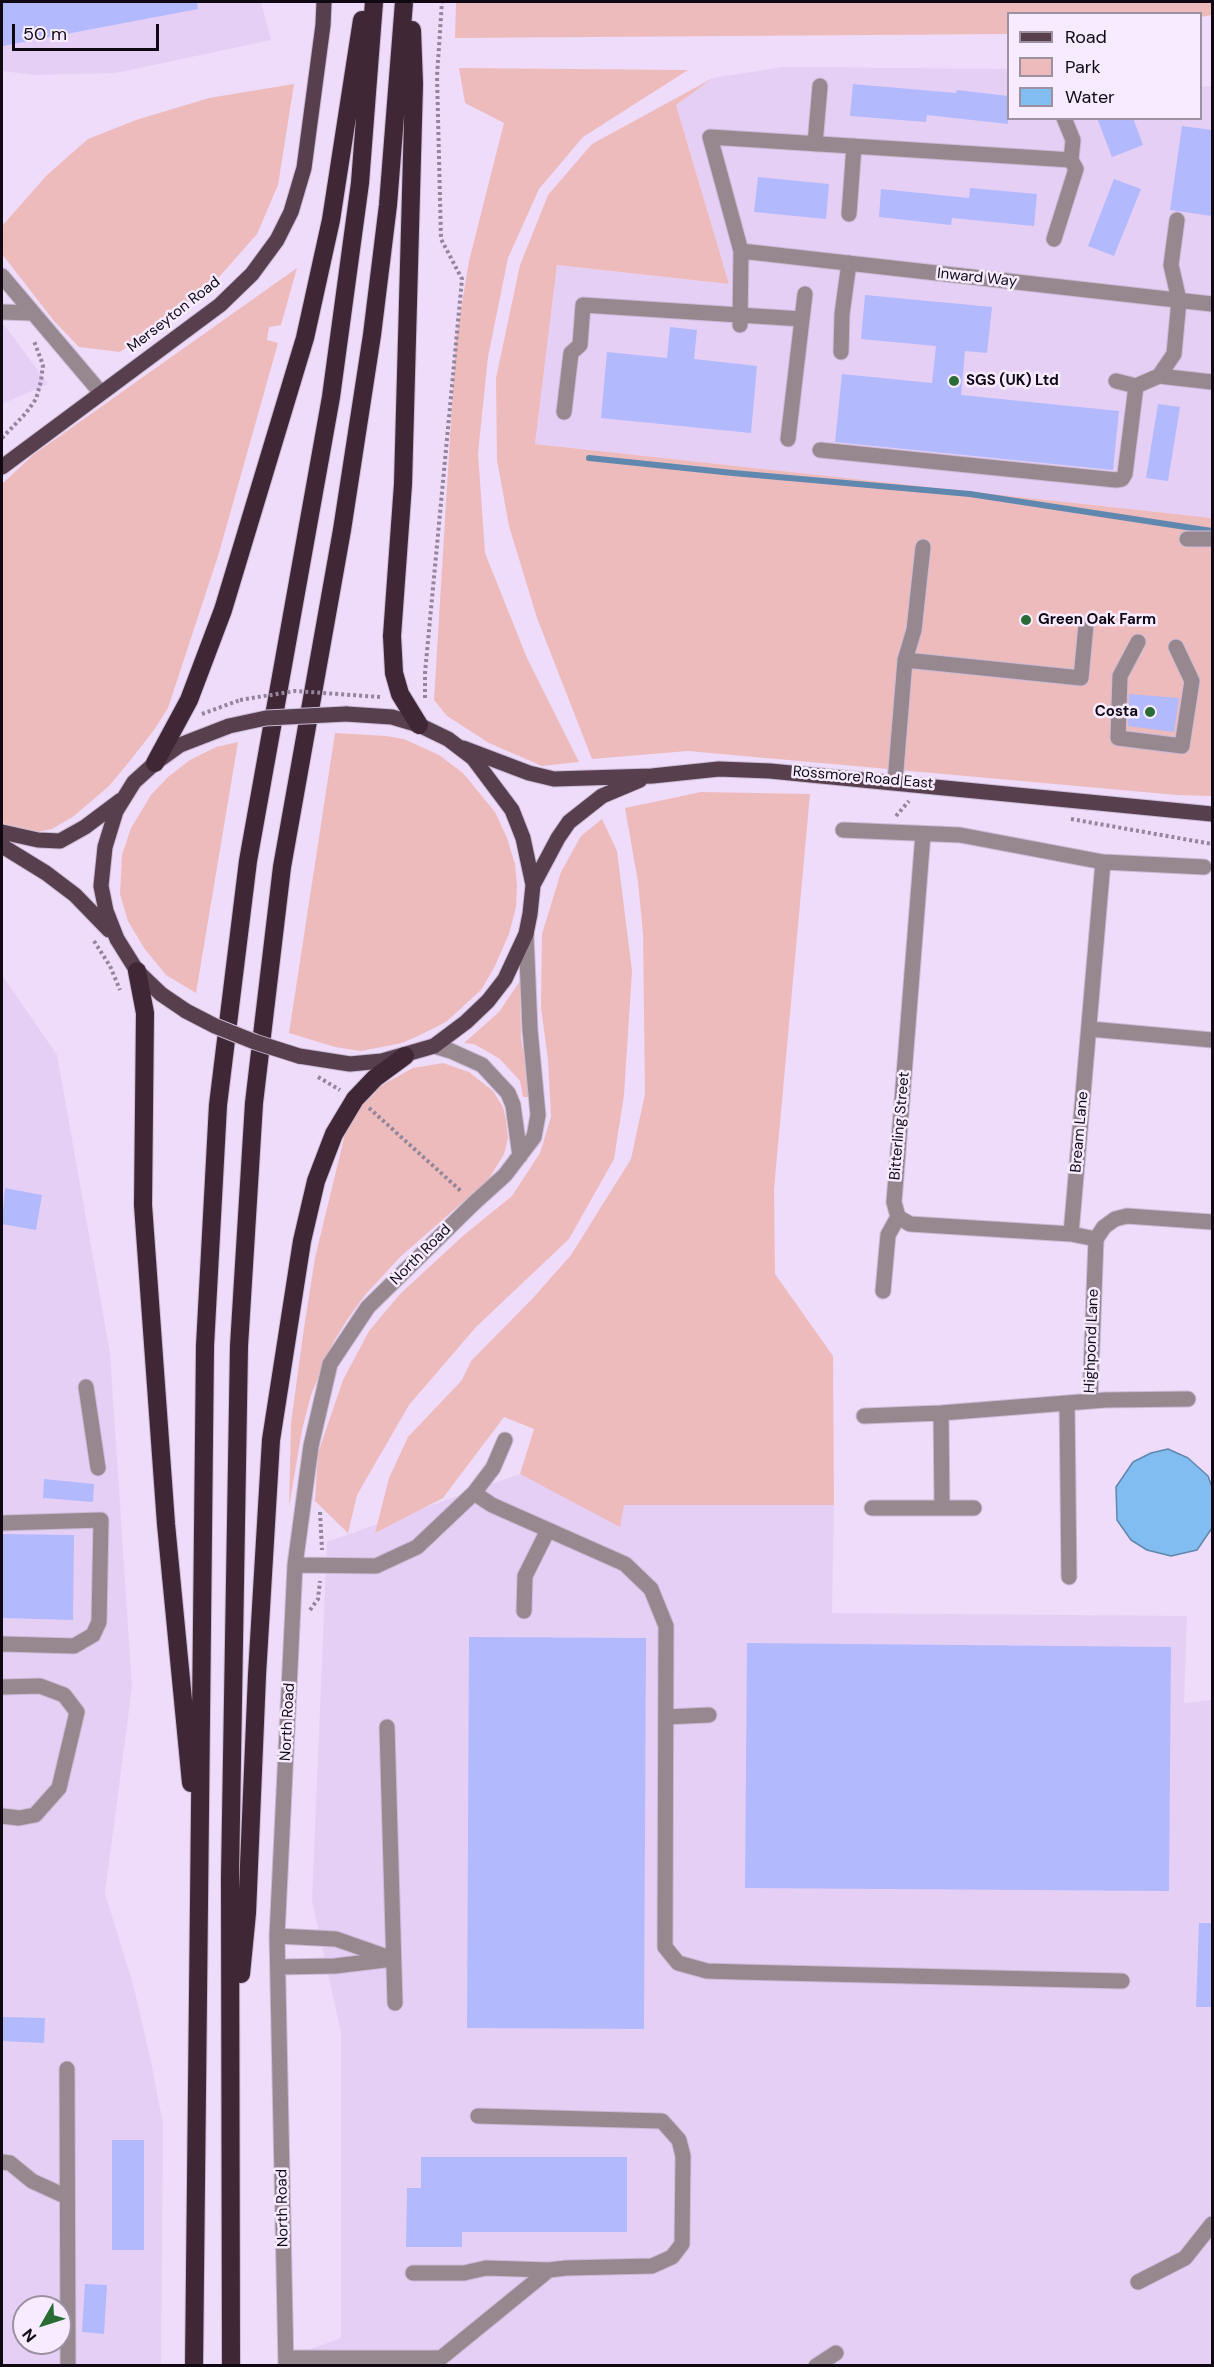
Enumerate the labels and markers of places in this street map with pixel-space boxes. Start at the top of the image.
place label: SGS (UK) Ltd [966,372,1059,390]
marker: SGS (UK) Ltd [947,374,961,388]
place label: Green Oak Farm [1038,611,1156,629]
marker: Green Oak Farm [1019,613,1033,627]
place label: Costa [1095,703,1138,721]
marker: Costa [1143,705,1157,719]

